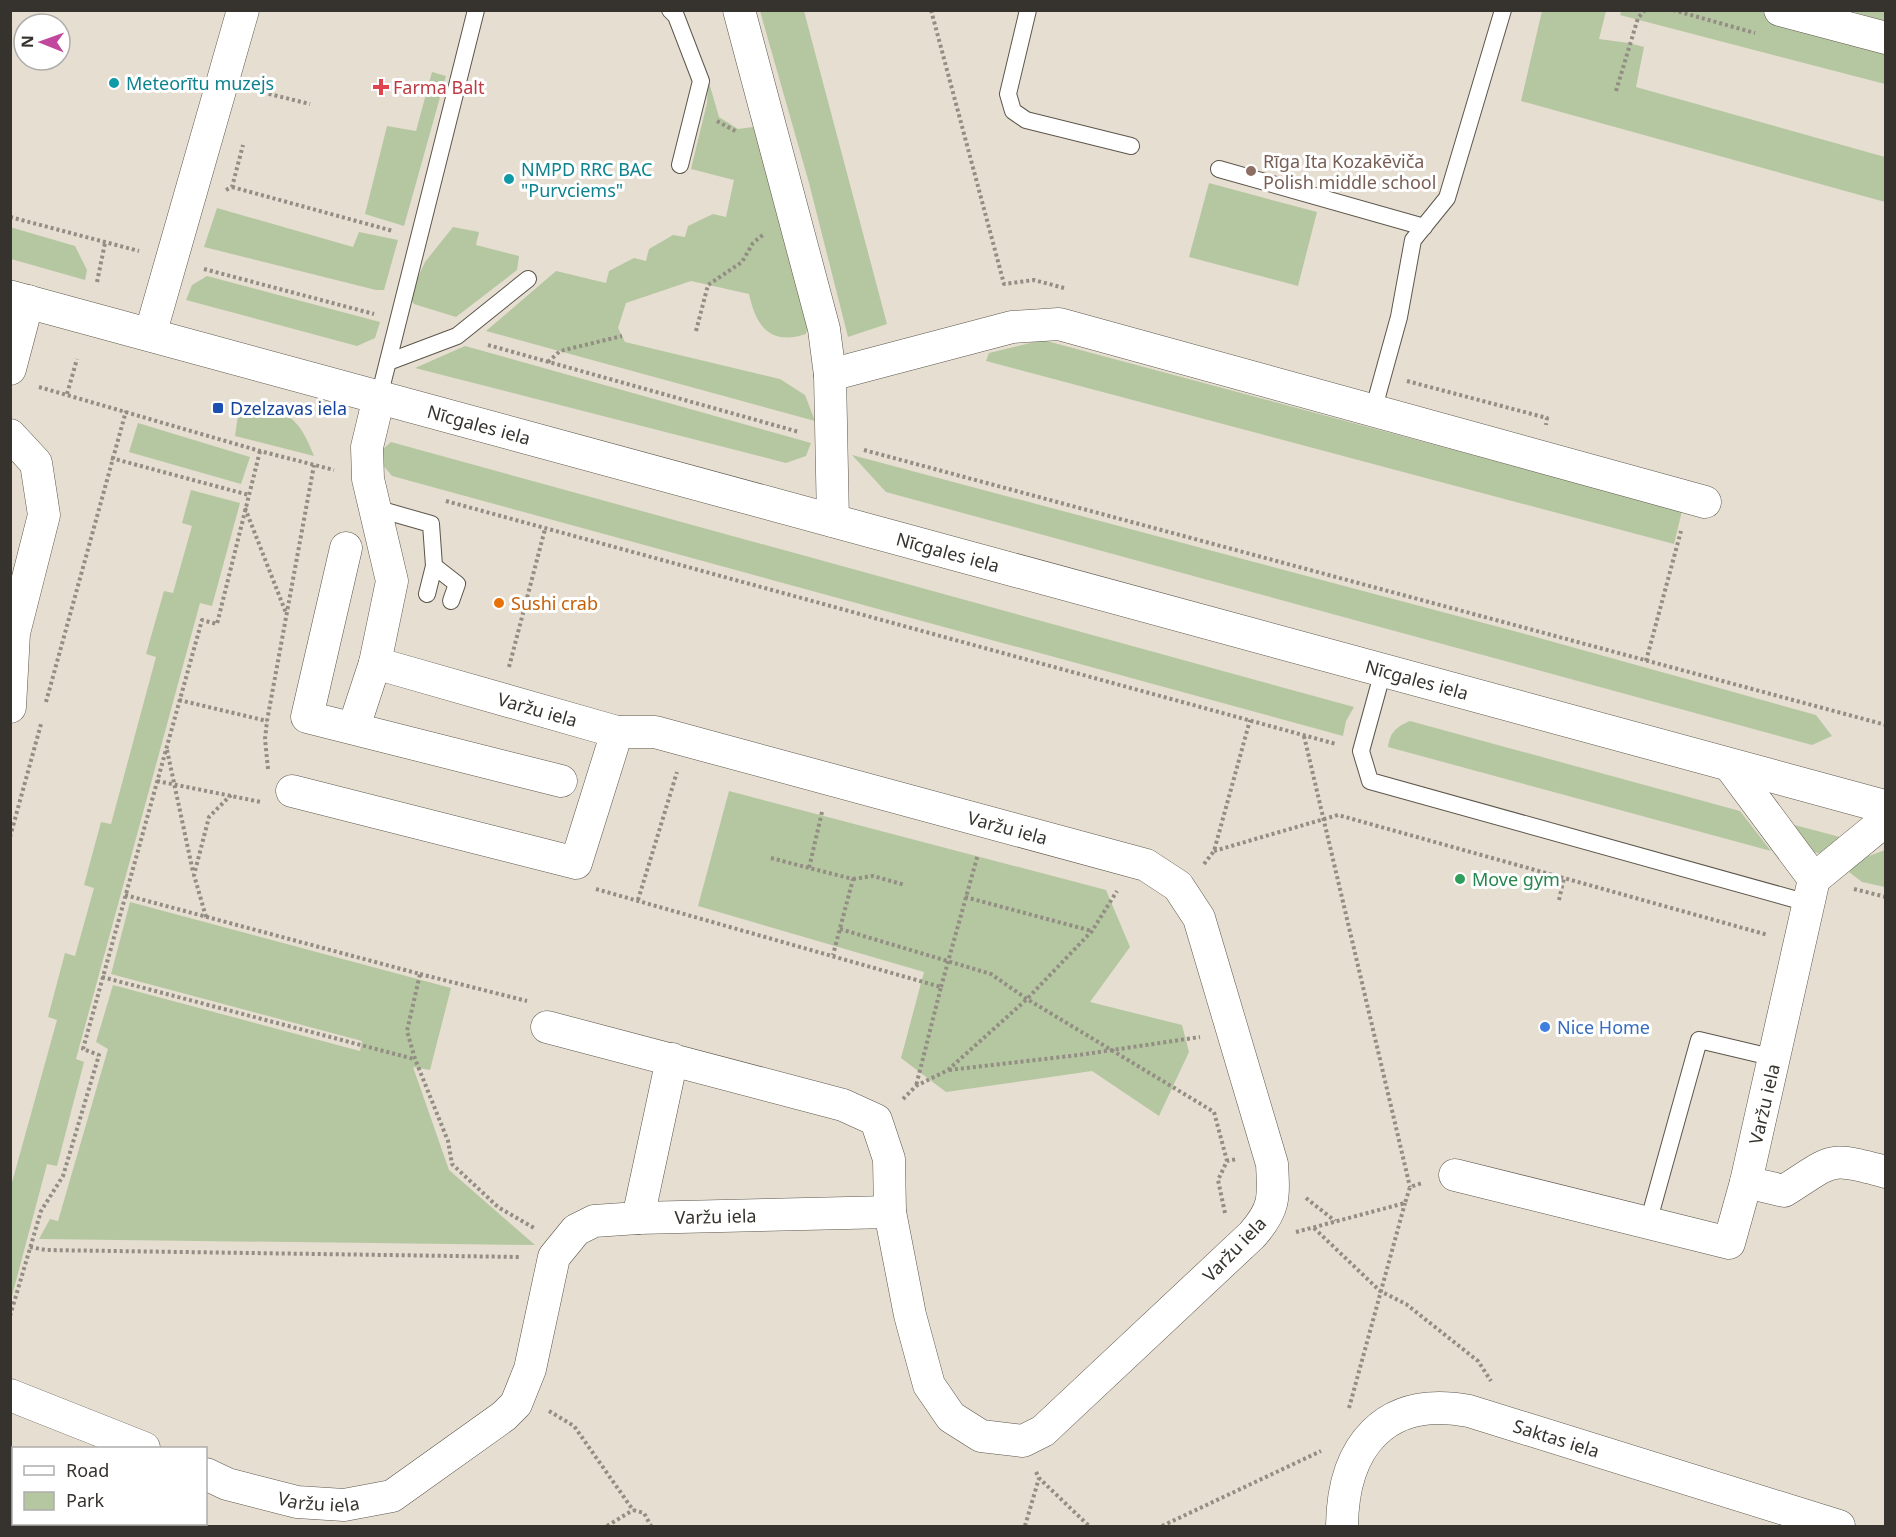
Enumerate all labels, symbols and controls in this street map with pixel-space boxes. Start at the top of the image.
north arrow [12,12,72,72]
text: N [16,35,38,48]
place label: Meteorītu muzejs [126,71,274,95]
place label: Farma Balt [393,75,485,99]
marker: Meteorītu muzejs [107,76,121,90]
marker: Farma Balt [374,80,388,94]
place label: Rīga Ita Kozakēviča Polish middle school [1263,149,1436,194]
place label: NMPD RRC BAC "Purvciems" [521,157,652,202]
marker: Rīga Ita Kozakēviča Polish middle school [1244,164,1258,178]
marker: NMPD RRC BAC "Purvciems" [502,172,516,186]
place label: Dzelzavas iela [230,396,347,420]
street label: Nīcgales iela [425,399,533,450]
marker: Dzelzavas iela [211,401,225,415]
street label: Nīcgales iela [894,527,1002,577]
place label: Sushi crab [511,591,598,615]
marker: Sushi crab [492,596,506,610]
street label: Nīcgales iela [1363,654,1471,705]
street label: Varžu iela [495,687,580,732]
street label: Varžu iela [965,805,1050,850]
place label: Move gym [1472,867,1560,891]
marker: Move gym [1453,872,1467,886]
place label: Nice Home [1557,1015,1650,1039]
marker: Nice Home [1538,1020,1552,1034]
street label: Varžu iela [1743,1061,1785,1147]
street label: Varžu iela [674,1203,757,1229]
street label: Varžu iela [1197,1211,1271,1287]
street label: Saktas iela [1510,1413,1603,1463]
legend [12,1447,207,1525]
text: Road [66,1458,109,1482]
street label: Varžu iela [275,1486,361,1517]
text: Park [66,1488,104,1512]

